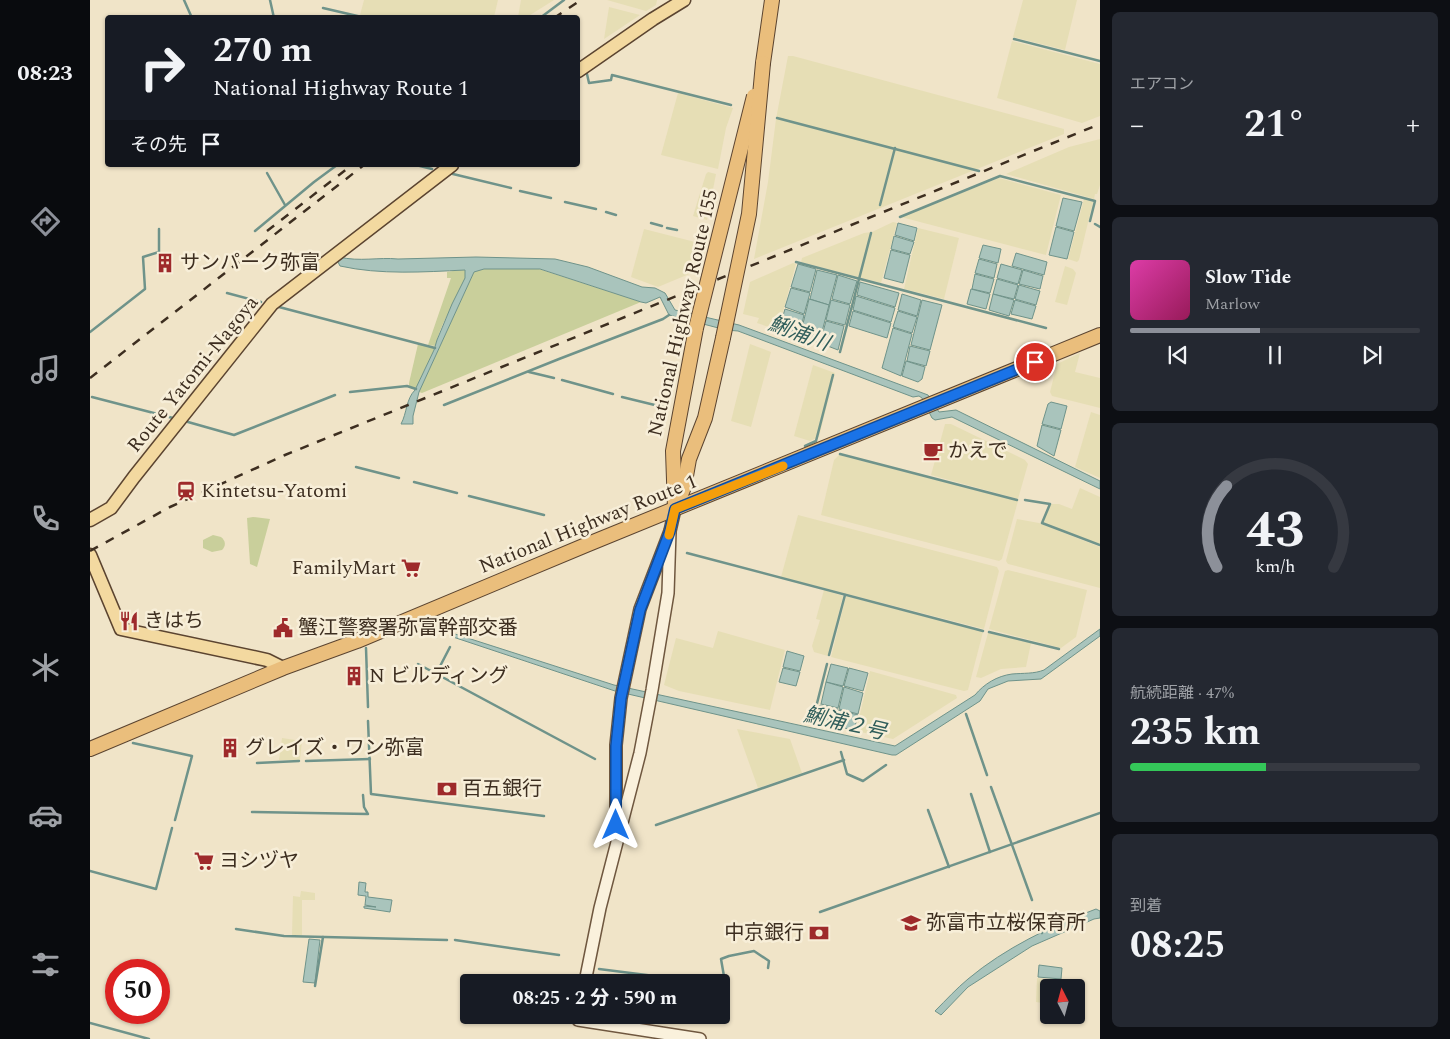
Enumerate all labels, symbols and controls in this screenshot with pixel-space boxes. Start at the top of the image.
text: 270 m [213,24,312,77]
icon: right [130,35,195,100]
text: 08:23 [17,57,73,90]
text: National Highway Route 1 [213,72,469,105]
text: エアコン [1130,72,1194,96]
text: 21° [1244,96,1306,154]
text: − [1130,104,1144,147]
text: + [1406,104,1420,147]
icon: arrive [197,130,225,158]
text: その先 [130,131,187,160]
street label: National Highway Route 155 [640,186,726,440]
icon: directions [28,204,63,239]
place label: サンパーク弥富 [180,248,320,278]
building icon: サンパーク弥富 [154,252,176,274]
text: Slow Tide [1205,263,1291,292]
street label: Route Yatomi-Nagoya [120,289,266,459]
text: Marlow [1205,292,1260,316]
water label: 鯏浦川 [764,308,836,360]
pin [1014,341,1056,383]
icon: previous [1164,341,1192,369]
icon: pause [1261,341,1289,369]
icon: next [1358,341,1386,369]
icon: arrive [1021,348,1049,376]
icon: music [28,352,63,387]
place label: かえで [948,436,1007,466]
cafe icon: かえで [922,440,944,462]
street label: National Highway Route 1 [474,466,702,582]
place label: Kintetsu-Yatomi [201,476,347,506]
station icon: Kintetsu-Yatomi [175,480,197,502]
text: 43 [1246,491,1304,570]
icon: phone [28,501,63,536]
place label: FamilyMart [292,553,396,583]
text: km/h [1255,553,1295,580]
supermarket icon: FamilyMart [400,557,422,579]
place label: きはち [144,606,204,636]
restaurant icon: きはち [118,610,140,632]
place label: 蟹江警察署弥富幹部交番 [298,613,518,643]
public building icon: 蟹江警察署弥富幹部交番 [272,617,294,639]
icon: climate [28,650,63,685]
place label: N ビルディング [369,661,509,691]
building icon: N ビルディング [343,665,365,687]
text: 航続距離 · 47% [1130,681,1234,705]
water label: 鯏浦２号 [800,699,891,749]
text: 235 km [1130,704,1261,762]
place label: グレイズ・ワン弥富 [245,733,424,763]
building icon: グレイズ・ワン弥富 [219,737,241,759]
place label: 百五銀行 [462,774,542,804]
bank icon: 百五銀行 [436,778,458,800]
icon: car [28,798,63,833]
position arrow [589,798,641,850]
place label: ヨシヅヤ [219,846,299,876]
supermarket icon: ヨシヅヤ [193,850,215,872]
text: 到着 [1130,894,1162,918]
place label: 弥富市立桜保育所 [926,908,1086,938]
school or university icon: 弥富市立桜保育所 [900,912,922,934]
text: 08:25 [1130,917,1225,975]
place label: 中京銀行 [724,918,804,948]
bank icon: 中京銀行 [808,922,830,944]
icon: filters [28,947,63,982]
speed limit sign: 50 [105,959,170,1024]
north arrow [1040,979,1085,1024]
map controls [1040,979,1085,1024]
text: 08:25 · 2 分 · 590 m [513,984,677,1013]

